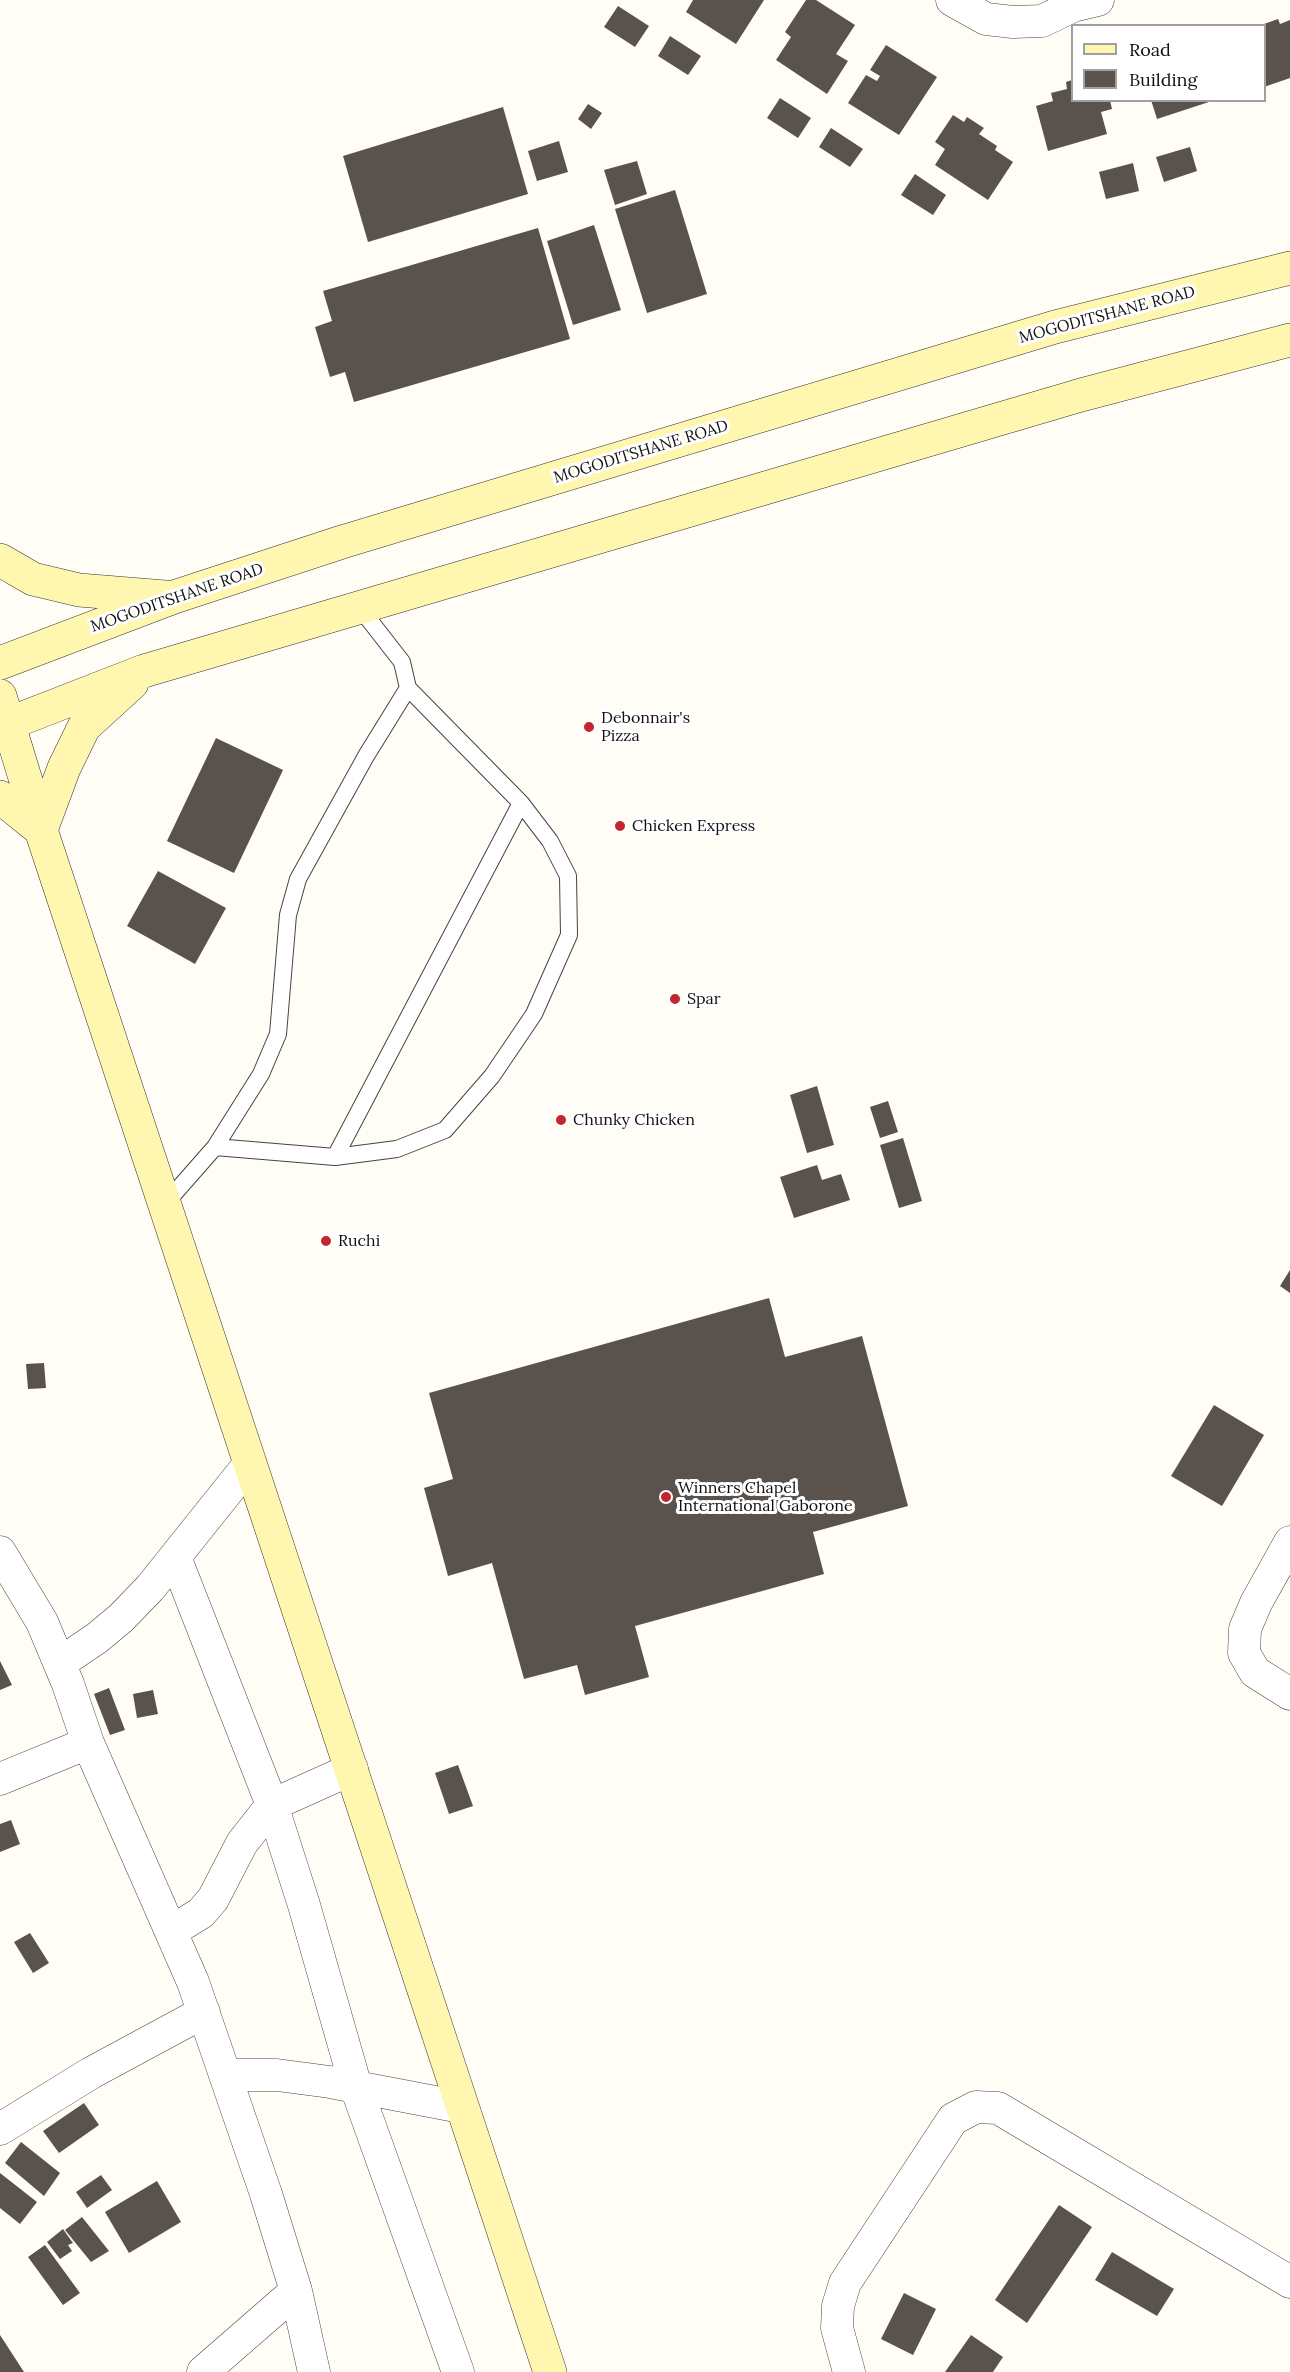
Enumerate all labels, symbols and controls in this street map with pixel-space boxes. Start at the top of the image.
legend [1071,24,1266,102]
text: Road [1129,38,1171,61]
text: Building [1129,68,1197,91]
street label: MOGODITSHANE ROAD [1017,282,1197,348]
street label: MOGODITSHANE ROAD [551,416,731,488]
street label: MOGODITSHANE ROAD [88,559,266,637]
place label: Debonnair's Pizza [601,708,690,746]
marker: Debonnair's Pizza [582,720,596,734]
place label: Chicken Express [632,816,755,836]
marker: Chicken Express [613,819,627,833]
place label: Spar [687,989,721,1009]
marker: Spar [668,992,682,1006]
place label: Chunky Chicken [573,1110,695,1130]
marker: Chunky Chicken [554,1113,568,1127]
place label: Ruchi [338,1231,380,1251]
marker: Ruchi [319,1234,333,1248]
place label: Winners Chapel International Gaborone [678,1478,853,1516]
marker: Winners Chapel International Gaborone [659,1490,673,1504]

